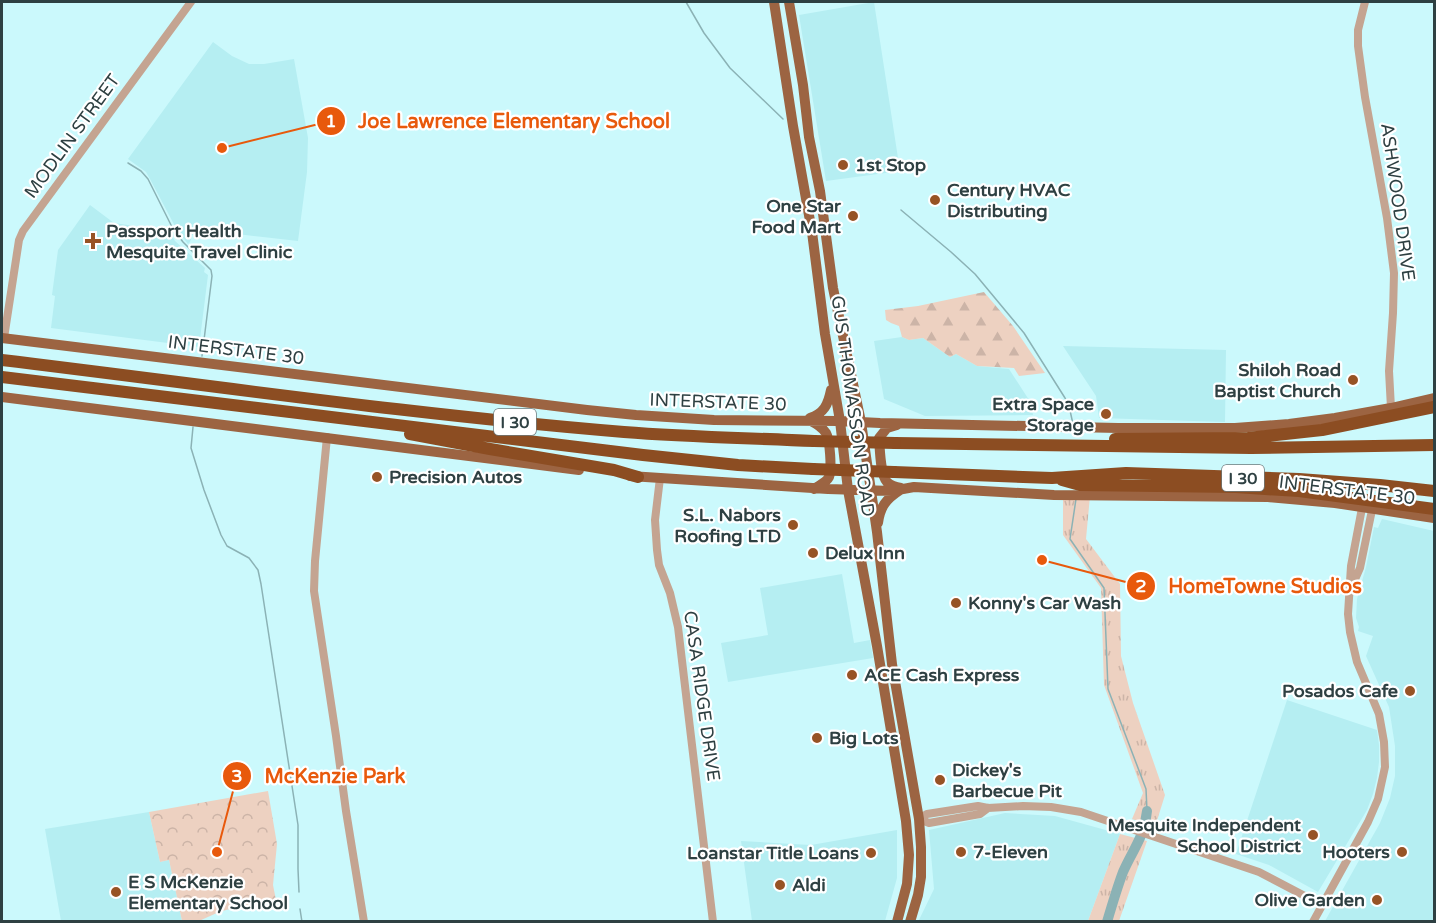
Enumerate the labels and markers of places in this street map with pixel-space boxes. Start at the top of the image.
callout: Joe Lawrence Elementary School [316,102,682,140]
place label: 1st Stop [855,154,926,176]
marker: 1st Stop [836,158,850,172]
place label: Century HVAC Distributing [947,179,1071,222]
marker: Century HVAC Distributing [928,193,942,207]
place label: One Star Food Mart [752,195,842,238]
marker: One Star Food Mart [846,209,860,223]
place label: Passport Health Mesquite Travel Clinic [106,220,293,263]
marker: Passport Health Mesquite Travel Clinic [84,232,102,250]
place label: Shiloh Road Baptist Church [1214,359,1341,402]
marker: Shiloh Road Baptist Church [1346,373,1360,387]
place label: Extra Space Storage [992,393,1094,436]
marker: Extra Space Storage [1099,407,1113,421]
place label: Precision Autos [389,466,522,488]
marker: Precision Autos [370,470,384,484]
place label: S.L. Nabors Roofing LTD [674,504,781,547]
marker: S.L. Nabors Roofing LTD [786,518,800,532]
place label: Delux Inn [825,542,905,564]
marker: Delux Inn [806,546,820,560]
callout: HomeTowne Studios [1126,567,1374,605]
place label: Konny's Car Wash [968,592,1121,614]
marker: Konny's Car Wash [949,596,963,610]
place label: ACE Cash Express [864,664,1020,686]
marker: ACE Cash Express [845,668,859,682]
place label: Posados Cafe [1282,680,1398,702]
marker: Posados Cafe [1403,684,1417,698]
place label: Big Lots [829,727,899,749]
marker: Big Lots [810,731,824,745]
callout: McKenzie Park [222,757,417,795]
place label: Dickey's Barbecue Pit [952,759,1062,802]
marker: Dickey's Barbecue Pit [933,773,947,787]
place label: Mesquite Independent School District [1107,814,1301,857]
marker: Mesquite Independent School District [1306,828,1320,842]
place label: 7-Eleven [973,841,1048,863]
place label: Hooters [1322,841,1390,863]
place label: Loanstar Title Loans [687,842,859,864]
marker: 7-Eleven [954,845,968,859]
marker: Hooters [1395,845,1409,859]
marker: Loanstar Title Loans [864,846,878,860]
place label: E S McKenzie Elementary School [128,871,288,914]
place label: Aldi [792,874,826,896]
marker: Aldi [773,878,787,892]
marker: E S McKenzie Elementary School [109,885,123,899]
place label: Olive Garden [1254,889,1365,911]
marker: Olive Garden [1370,893,1384,907]

